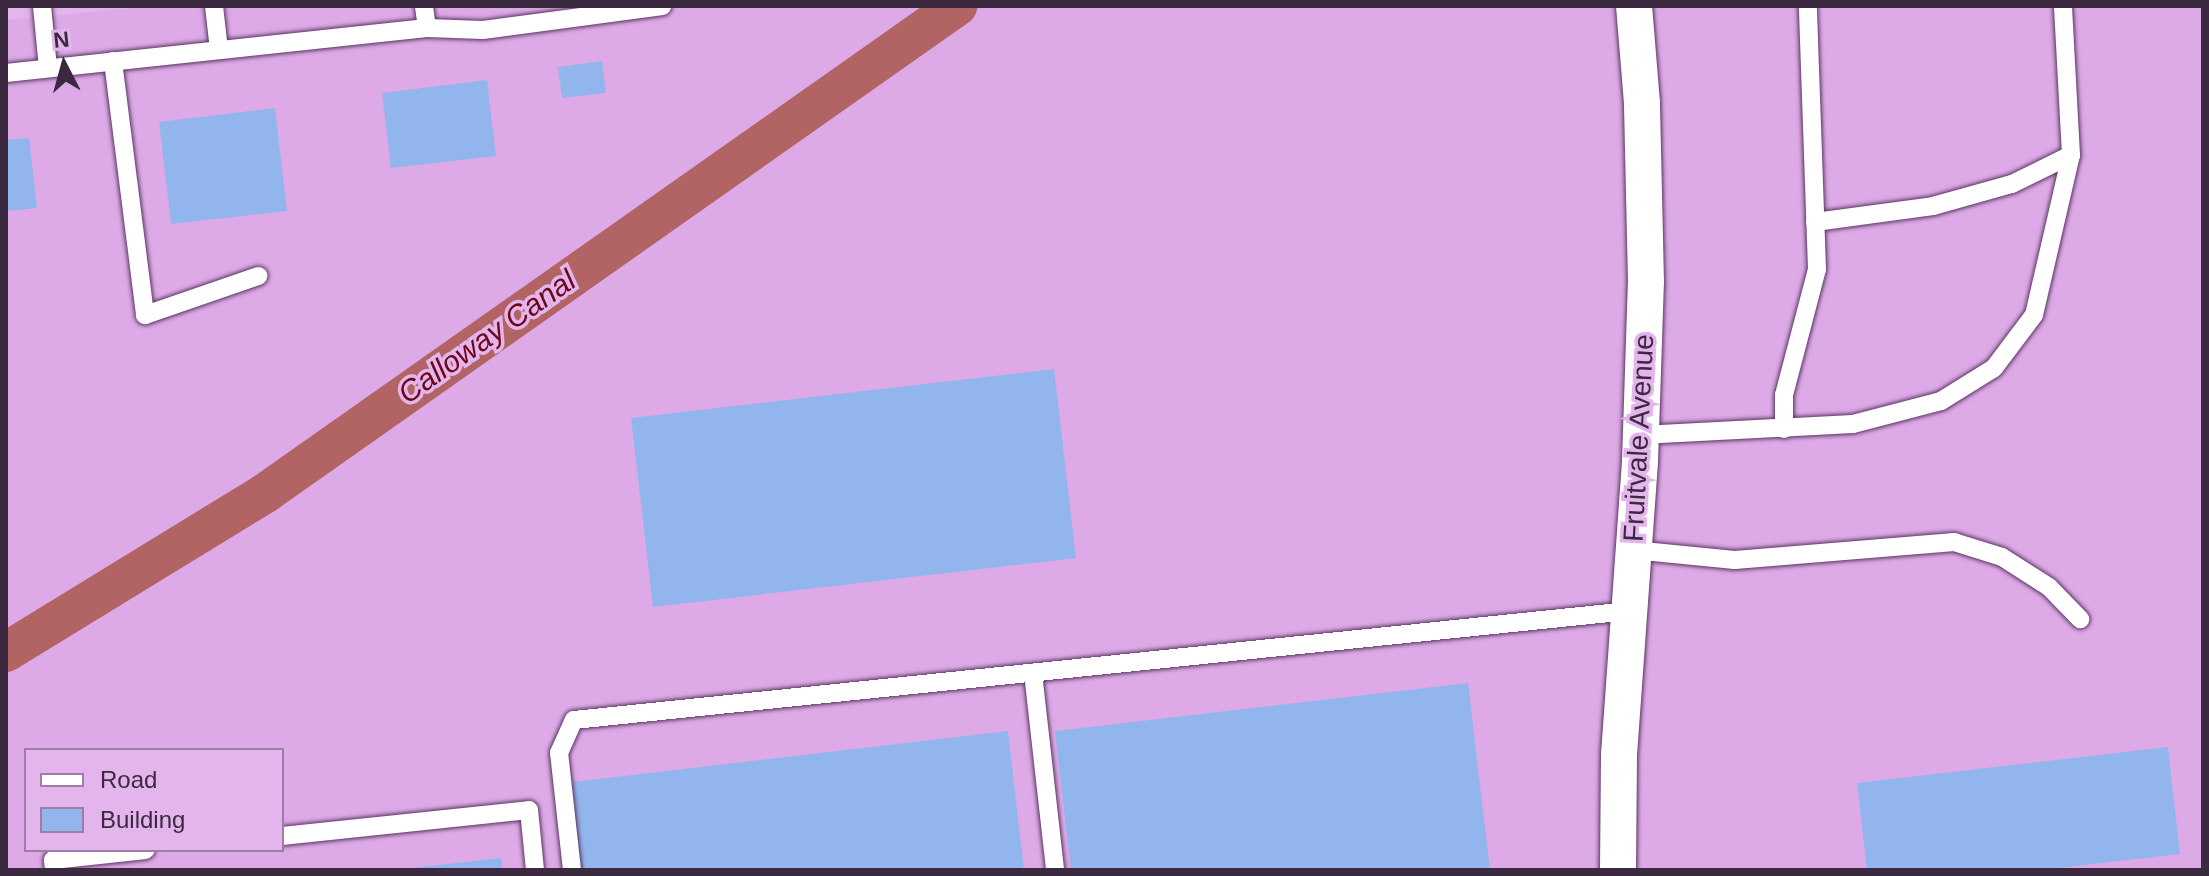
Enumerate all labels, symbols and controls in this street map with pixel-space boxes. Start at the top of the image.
north arrow [24,24,104,104]
text: N [52,26,71,53]
water label: Calloway Canal [391,262,583,412]
street label: Fruitvale Avenue [1617,332,1661,544]
legend [24,748,284,852]
text: Road [100,766,157,793]
text: Building [100,806,185,833]

